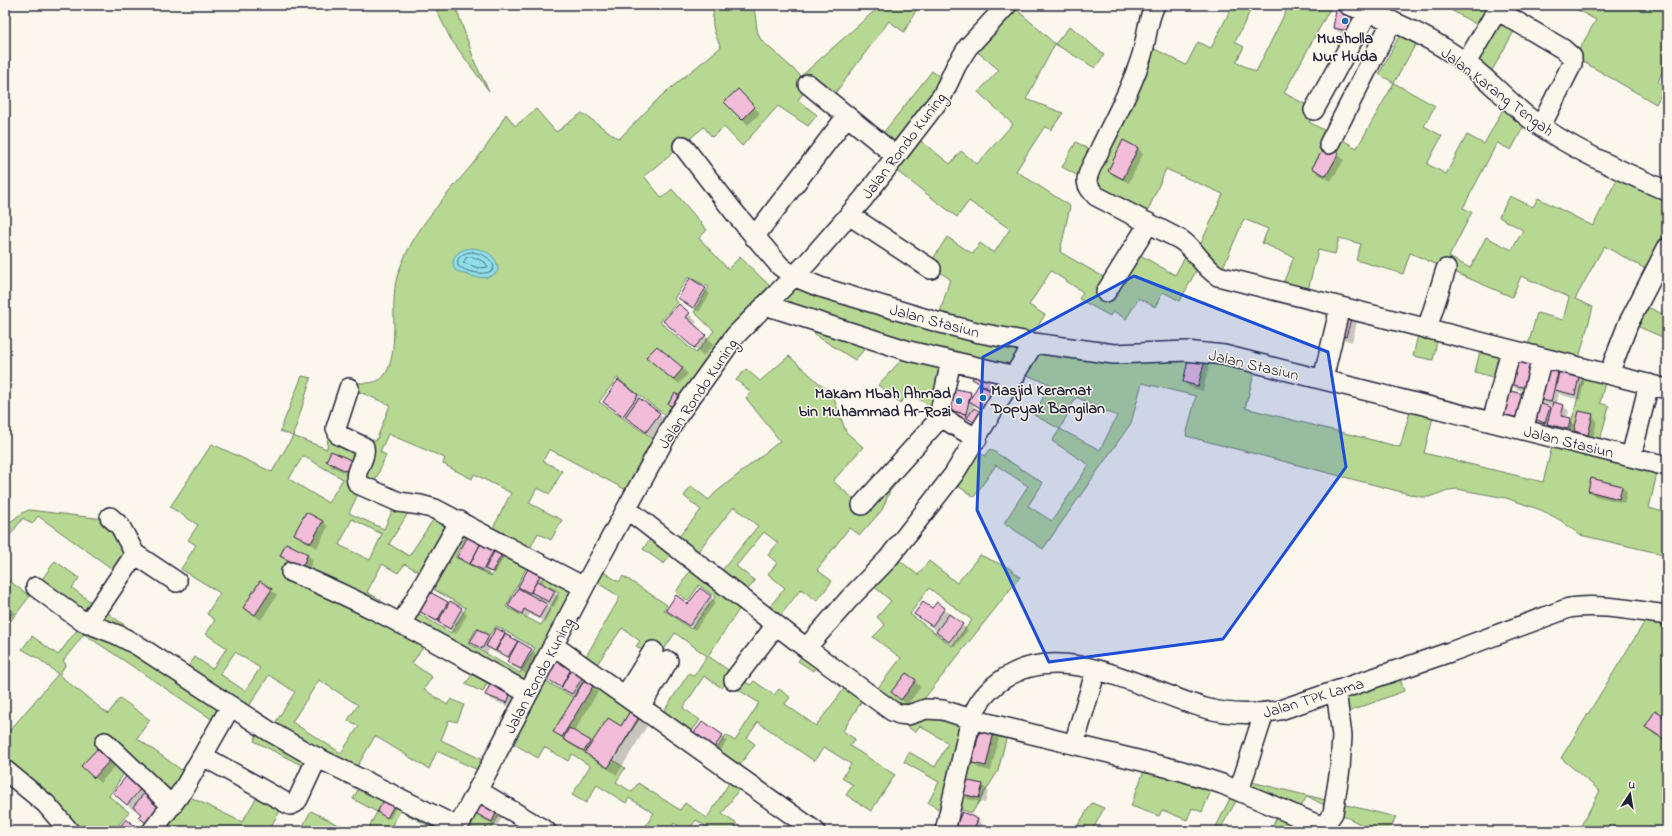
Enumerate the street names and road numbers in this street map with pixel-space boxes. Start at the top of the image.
street label: Jalan Karang Tengah [1435,42,1558,143]
street label: Jalan Rondo Kuning [856,88,953,205]
street label: Jalan Stasiun [887,298,982,345]
street label: Jalan Rondo Kuning [653,334,745,454]
street label: Jalan Stasiun [1206,344,1301,388]
street label: Jalan Stasiun [1521,420,1616,466]
street label: Jalan Rondo Kuning [499,613,581,738]
street label: Jalan TPK Lama [1260,672,1367,726]

